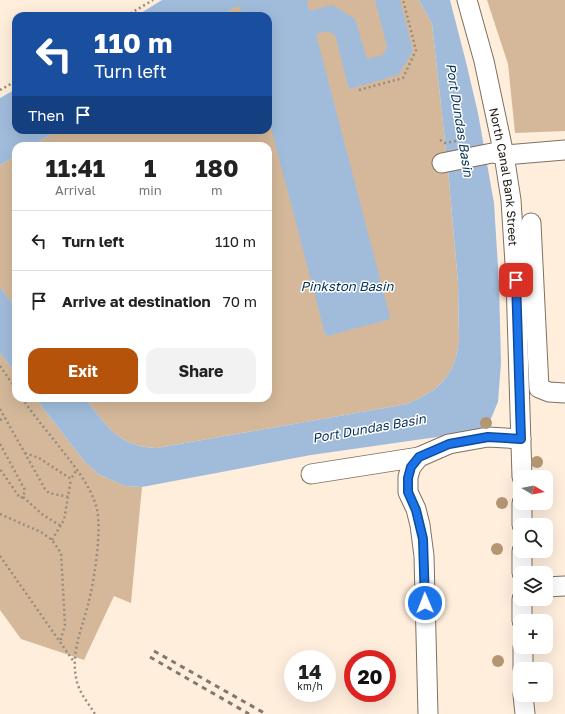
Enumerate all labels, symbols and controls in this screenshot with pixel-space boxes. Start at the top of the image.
text: 110 m [94,26,173,59]
icon: left [28,28,80,80]
text: Turn left [94,60,167,82]
water label: Port Dundas Basin [443,62,477,179]
icon: arrive [72,104,94,126]
text: Then [28,106,64,124]
street label: North Canal Bank Street [487,106,521,247]
text: 11:41 [45,153,105,182]
text: 1 [144,153,156,182]
text: 180 [195,153,238,182]
text: Arrival [55,182,96,198]
text: min [139,182,162,198]
text: m [211,182,223,198]
icon: left [28,230,50,252]
text: Turn left [62,232,124,250]
text: 110 m [215,232,256,250]
pin [499,263,533,297]
icon: arrive [505,269,527,291]
water label: Pinkston Basin [301,278,394,294]
icon: arrive [28,290,50,312]
text: Arrive at destination [62,292,211,310]
text: 70 m [223,292,257,310]
button: Exit [28,348,138,394]
button: Share [146,348,256,394]
water label: Port Dundas Basin [311,410,428,446]
north arrow [513,470,553,510]
map controls [513,470,553,702]
button: search [513,518,553,558]
button: layers [513,566,553,606]
position arrow [404,582,446,624]
button: + [513,614,553,654]
speed limit sign: 20 [344,650,396,702]
text: 14 [299,659,321,683]
button: − [513,662,553,702]
text: km/h [297,680,323,692]

